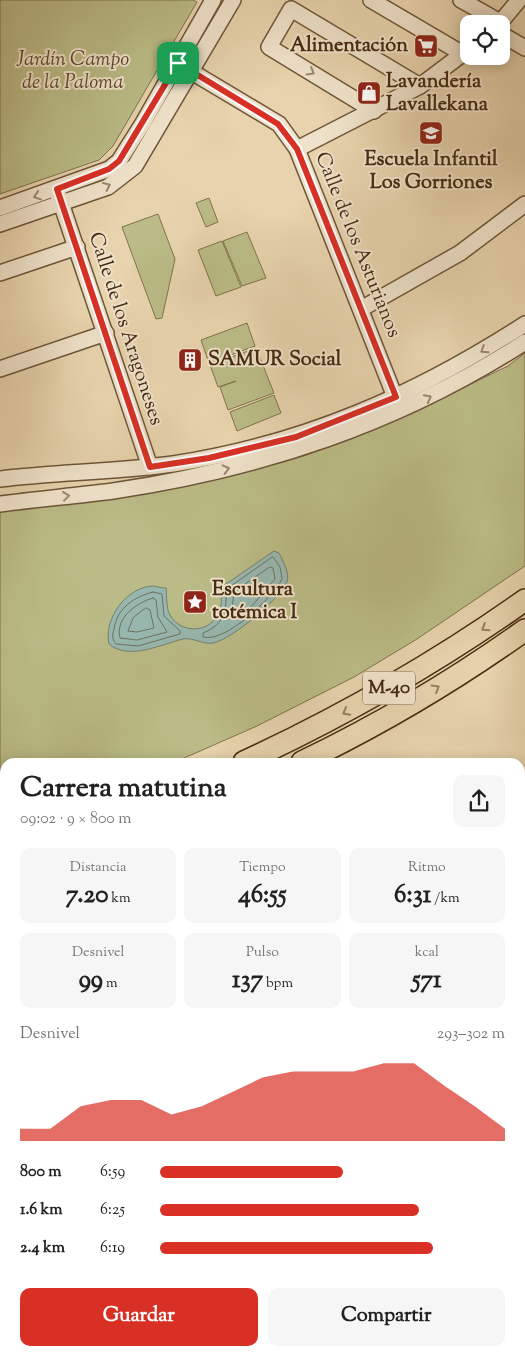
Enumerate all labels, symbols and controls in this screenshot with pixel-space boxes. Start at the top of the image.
map controls [460,15,510,65]
button: locate [460,15,510,65]
place label: Alimentación [290,32,408,61]
supermarket icon: Alimentación [413,33,439,59]
pin [157,42,199,84]
park label: Jardín Campo de la Paloma [16,46,129,98]
icon: arrive [164,49,192,77]
one-way arrow [305,66,314,76]
place label: Lavandería Lavallekana [386,68,489,120]
shop icon: Lavandería Lavallekana [356,80,382,106]
school or university icon: Escuela Infantil Los Gorriones [418,120,444,146]
place label: Escuela Infantil Los Gorriones [365,146,498,198]
street label: Calle de los Asturianos [306,148,408,342]
one-way arrow [102,182,111,193]
one-way arrow [33,190,42,200]
street label: Calle de los Aragoneses [80,229,170,429]
one-way arrow [480,344,490,353]
place label: SAMUR Social [208,346,342,375]
building icon: SAMUR Social [177,347,203,373]
one-way arrow [423,394,432,404]
one-way arrow [221,464,230,475]
one-way arrow [62,491,70,502]
place label: Escultura totémica I [212,576,297,628]
place icon: Escultura totémica I [182,589,208,615]
one-way arrow [481,622,491,631]
road number: M-40 [363,671,415,704]
one-way arrow [431,685,440,695]
one-way arrow [342,706,351,716]
text: Carrera matutina [20,769,227,809]
button: share [453,775,505,827]
text: 09:02 · 9 × 800 m [20,808,131,831]
text: Distancia [70,858,127,878]
text: Tiempo [239,858,286,878]
text: Ritmo [408,858,446,878]
text: 7.20 [66,878,108,914]
text: 46:55 [238,878,287,914]
text: 6:31 [394,878,431,914]
text: km [108,889,131,909]
text: /km [431,889,460,909]
text: Desnivel [72,943,124,963]
text: Pulso [246,943,279,963]
text: kcal [415,943,439,963]
text: 99 [79,963,103,999]
text: 137 [232,963,263,999]
text: 571 [412,963,442,999]
text: m [103,974,118,994]
text: bpm [263,974,293,994]
text: Desnivel [20,1023,80,1046]
text: 293–302 m [437,1023,505,1046]
text: 800 m [20,1161,62,1184]
text: 6:59 [100,1161,125,1184]
text: 1.6 km [20,1199,62,1222]
text: 6:25 [100,1199,125,1222]
text: 2.4 km [20,1237,65,1260]
text: 6:19 [100,1237,125,1260]
button: Guardar [20,1288,258,1346]
button: Compartir [268,1288,505,1346]

